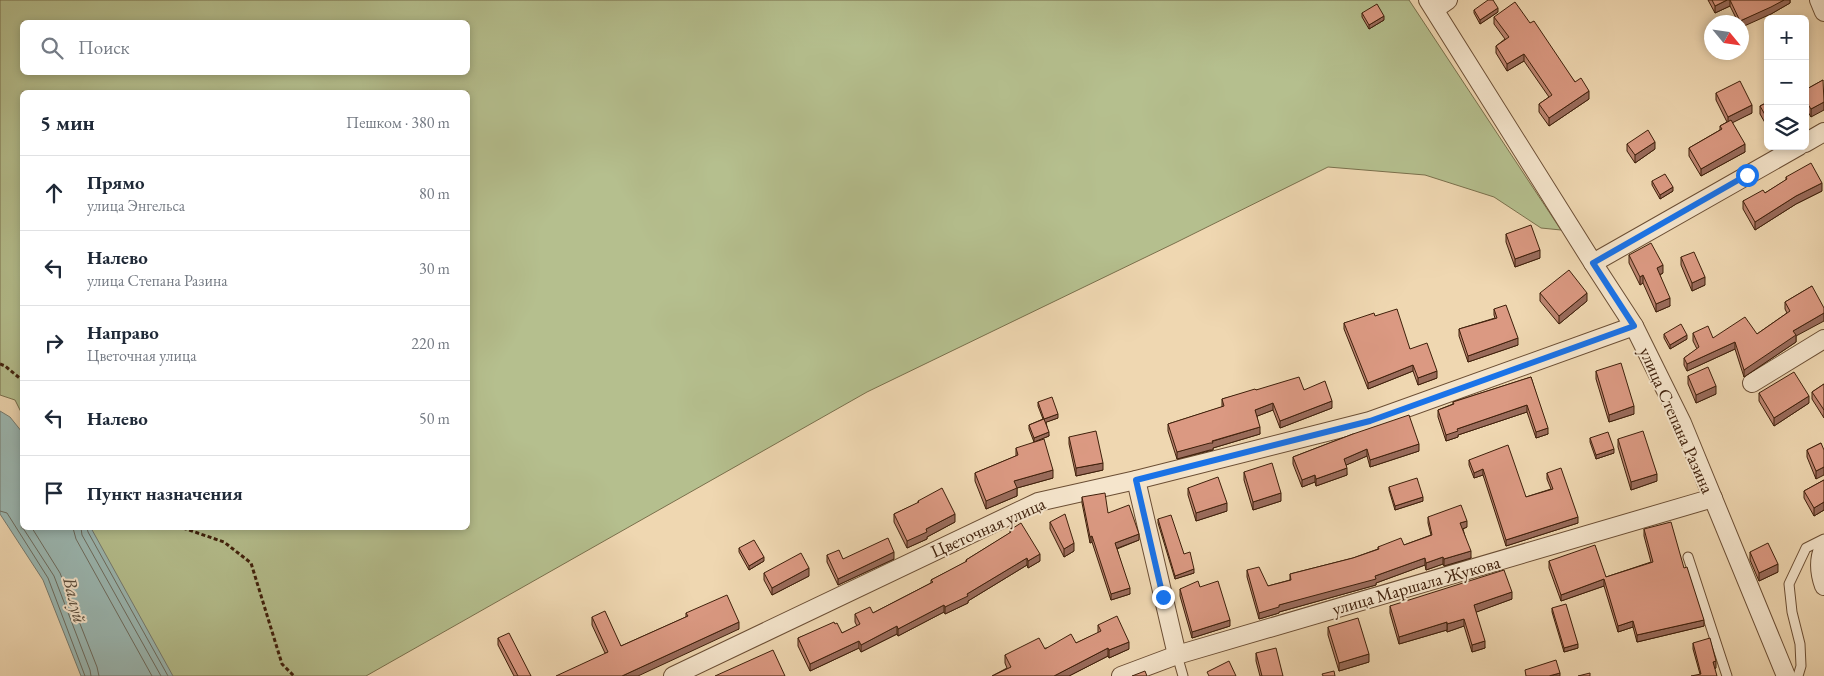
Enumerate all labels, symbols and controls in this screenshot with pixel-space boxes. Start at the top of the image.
north arrow [1704,15,1749,60]
map controls [1764,15,1809,150]
button: + [1764,15,1809,60]
search box [20,20,470,75]
icon: search [38,34,66,62]
text: Поиск [78,35,130,60]
button: − [1764,60,1809,105]
button: layers [1764,105,1809,150]
text: 5 мин [40,109,95,136]
text: Пешком · 380 m [346,112,450,133]
route start [1736,164,1759,187]
text: Прямо [87,170,145,195]
icon: ahead [40,179,68,207]
text: 80 m [419,183,450,204]
text: улица Энгельса [87,195,185,216]
text: Налево [87,245,148,270]
icon: left [40,254,68,282]
text: 30 m [419,258,450,279]
text: улица Степана Разина [87,270,228,291]
text: Направо [87,320,159,345]
icon: right [40,329,68,357]
text: 220 m [411,333,450,354]
street label: улица Степана Разина [1634,343,1720,498]
text: Цветочная улица [87,345,197,366]
icon: left [40,404,68,432]
text: Налево [87,406,148,431]
text: 50 m [419,408,450,429]
icon: arrive [40,479,68,507]
text: Пункт назначения [87,481,243,506]
street label: Цветочная улица [927,491,1050,563]
street label: улица Маршала Жукова [1329,550,1504,620]
water label: Валуй [57,573,93,626]
route end [1152,586,1175,609]

